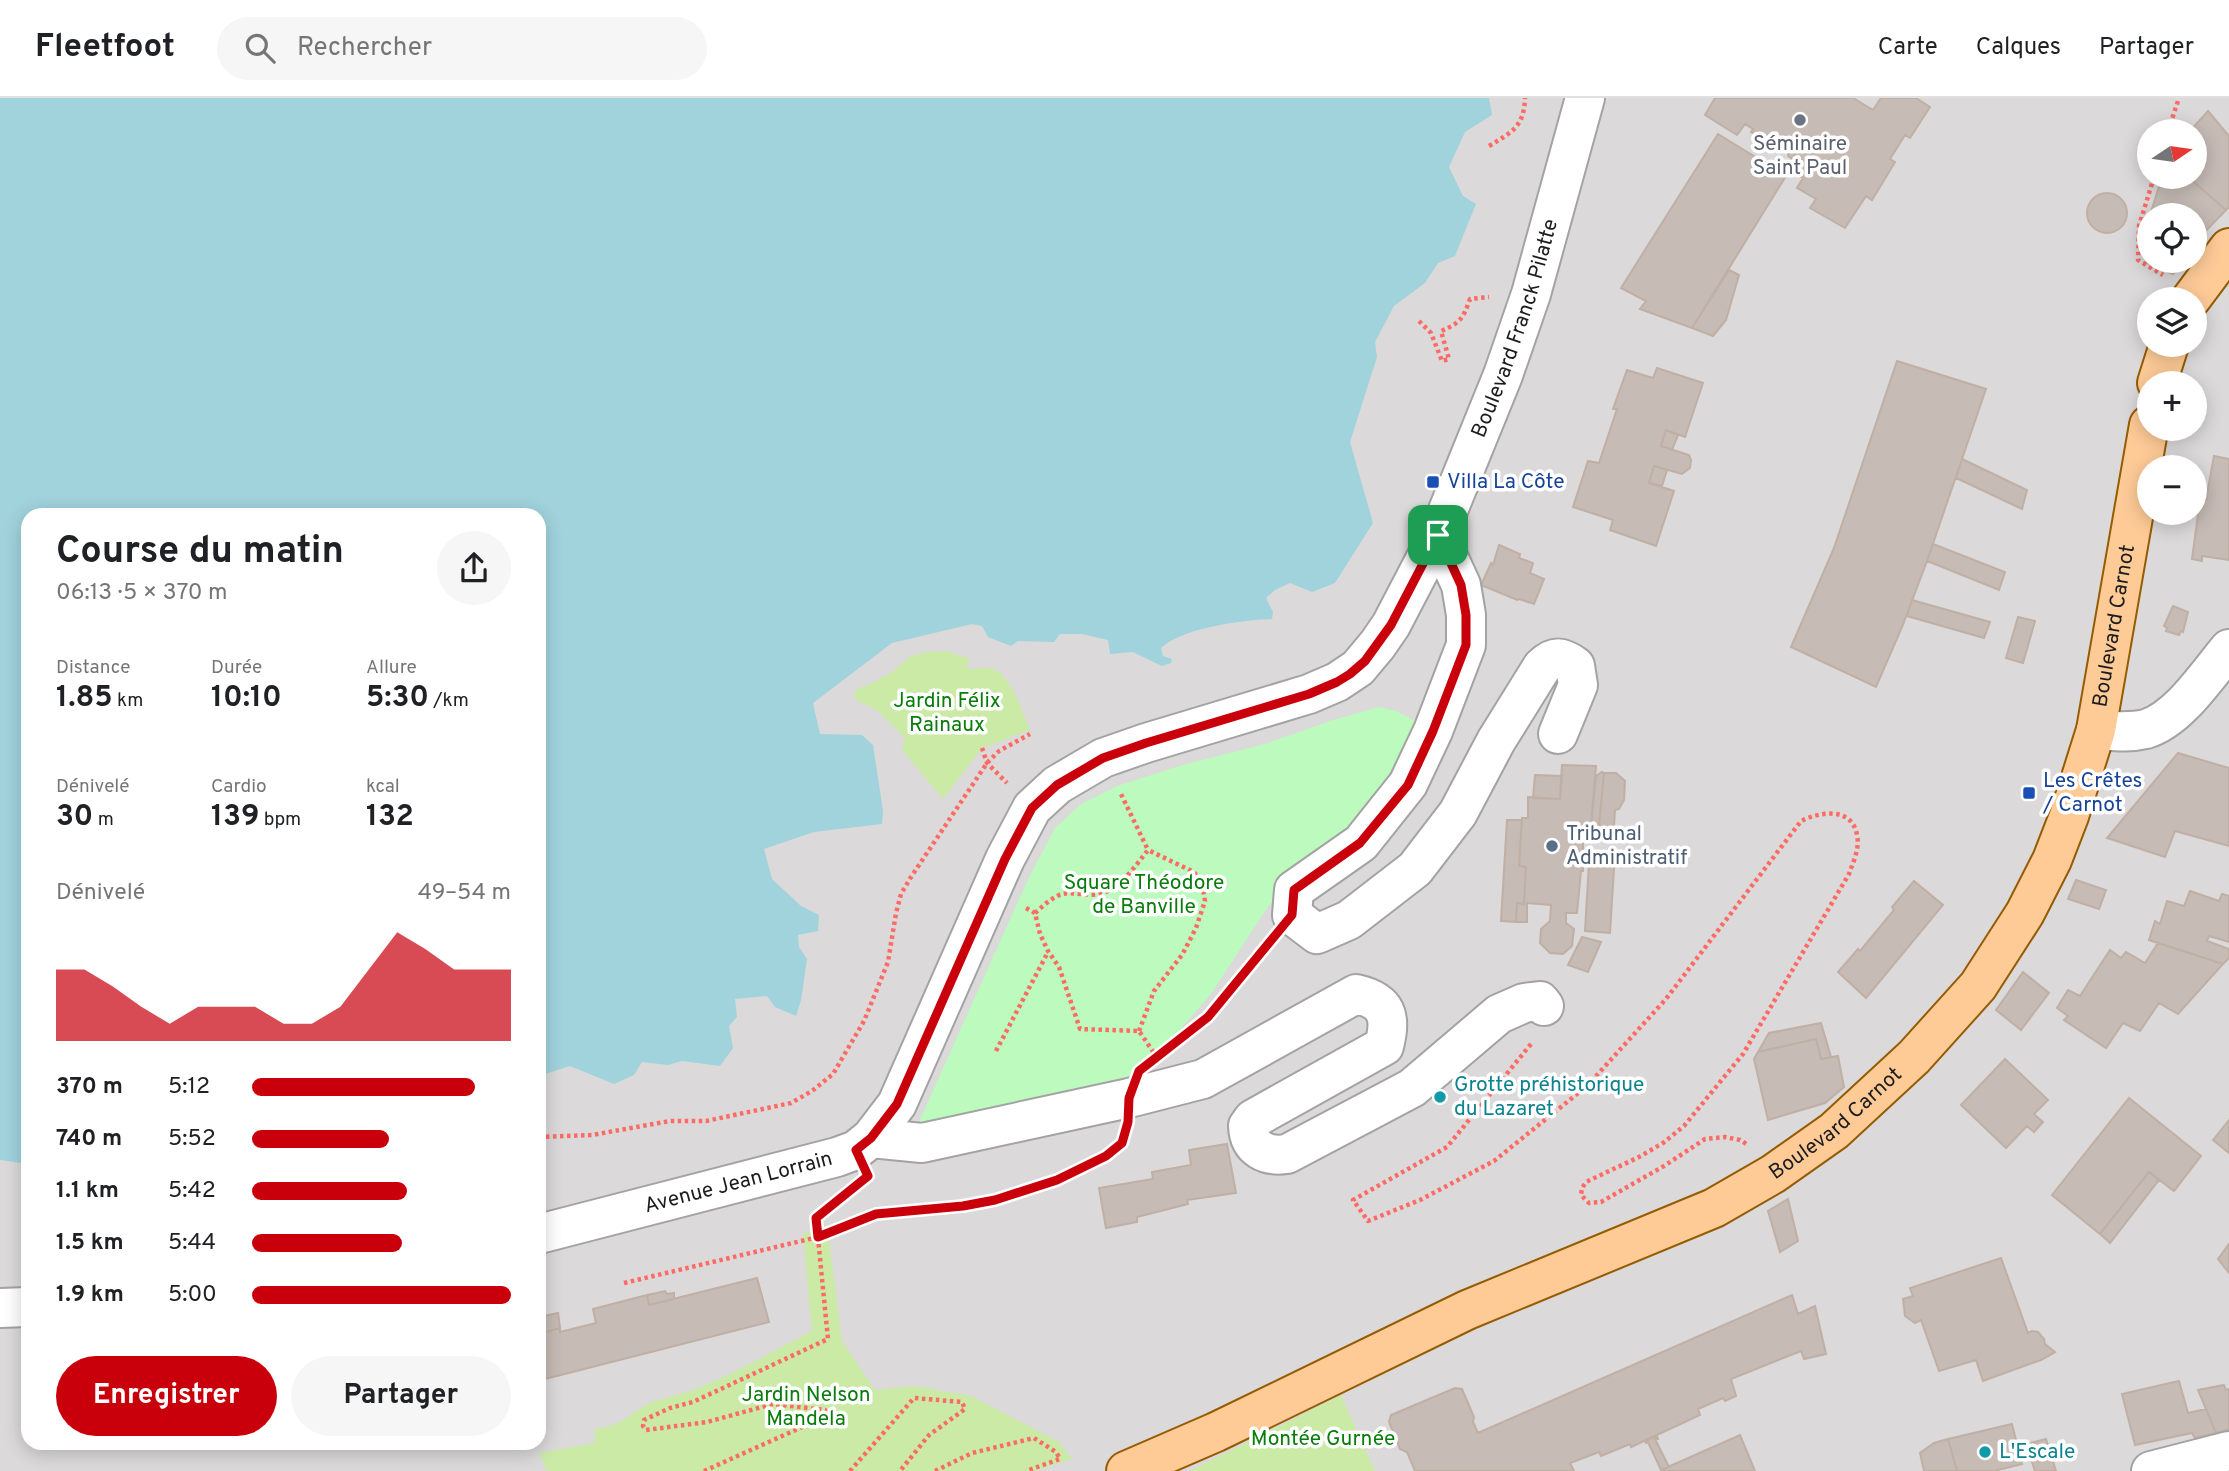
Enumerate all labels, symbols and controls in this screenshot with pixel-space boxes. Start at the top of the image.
search box [217,17,707,80]
text: Fleetfoot [35,27,175,69]
icon: search [241,29,279,67]
text: Rechercher [297,32,432,65]
text: Carte [1878,33,1938,63]
text: Calques [1976,33,2061,63]
text: Partager [2099,33,2194,63]
marker: Séminaire Saint Paul [1792,112,1808,128]
north arrow [2137,119,2207,189]
map controls [2137,119,2207,525]
place label: Séminaire Saint Paul [1753,131,1847,182]
button: locate [2137,203,2207,273]
street label: Boulevard Franck Pilatte [1465,216,1565,442]
button: layers [2137,287,2207,357]
button: + [2137,371,2207,441]
button: − [2137,455,2207,525]
place label: Villa La Côte [1447,469,1565,496]
marker: Villa La Côte [1425,474,1441,490]
pin [1408,505,1468,565]
icon: arrive [1419,516,1457,554]
text: Course du matin [56,528,344,577]
button: share [437,531,511,605]
street label: Boulevard Carnot [2087,542,2141,709]
text: 06:13 · 5 × 370 m [56,579,227,608]
text: Distance [56,656,131,680]
text: Durée [211,656,262,680]
text: Allure [366,656,417,680]
text: 1.85 [56,680,113,717]
text: 10:10 [211,680,282,717]
text: 5:30 [366,680,429,717]
park label: Jardin Félix Rainaux [893,688,1001,739]
text: km [113,689,143,713]
text: /km [429,689,469,713]
place label: Les Crêtes / Carnot [2042,768,2142,819]
text: Dénivelé [56,775,130,799]
text: Cardio [211,775,267,799]
text: kcal [366,775,400,799]
marker: Les Crêtes / Carnot [2021,785,2037,801]
text: 30 [56,799,93,836]
text: 139 [211,799,259,836]
text: 132 [366,799,414,836]
text: m [93,808,114,832]
text: bpm [259,808,301,832]
place label: Tribunal Administratif [1566,821,1687,872]
marker: Tribunal Administratif [1544,838,1560,854]
park label: Square Théodore de Banville [1064,870,1224,921]
text: Dénivelé [56,879,145,908]
text: 49–54 m [418,879,511,908]
street label: Boulevard Carnot [1764,1061,1908,1186]
place label: Grotte préhistorique du Lazaret [1454,1072,1644,1123]
text: 370 m [56,1073,123,1102]
text: 5:12 [168,1073,210,1102]
marker: Grotte préhistorique du Lazaret [1432,1089,1448,1105]
text: 740 m [56,1125,122,1154]
text: 5:52 [168,1125,216,1154]
street label: Avenue Jean Lorrain [641,1145,835,1220]
text: 1.1 km [56,1177,119,1206]
text: 5:42 [168,1177,216,1206]
text: 1.5 km [56,1229,124,1258]
text: 5:44 [168,1229,216,1258]
text: 1.9 km [56,1281,124,1310]
text: 5:00 [168,1281,217,1310]
button: Enregistrer [56,1356,277,1436]
button: Partager [291,1356,511,1436]
park label: Jardin Nelson Mandela [741,1382,871,1433]
park label: Montée Gurnée [1251,1426,1395,1453]
place label: L'Escale [1999,1439,2075,1466]
marker: L'Escale [1977,1444,1993,1460]

